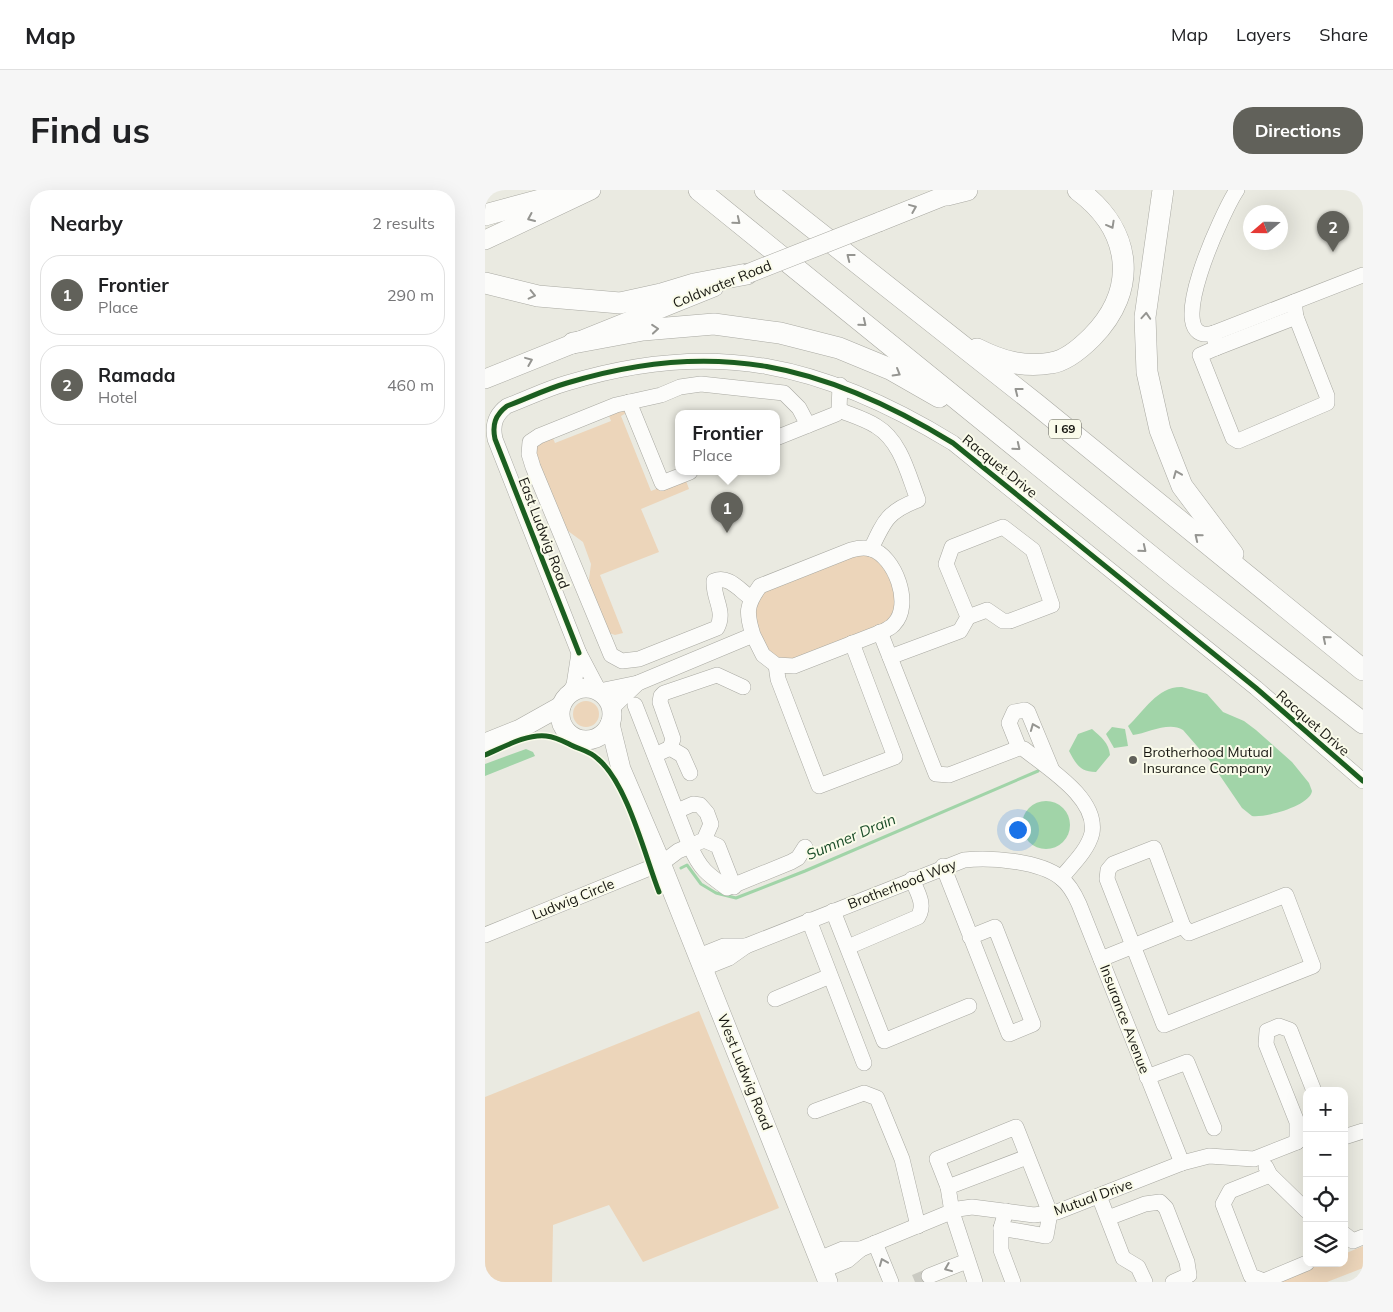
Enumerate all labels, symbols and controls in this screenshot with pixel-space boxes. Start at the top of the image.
text: Map [25,20,76,50]
text: Map [1171,23,1208,46]
text: Layers [1236,23,1291,46]
text: Share [1319,23,1368,46]
button: Directions [1233,107,1363,154]
text: Find us [30,108,150,152]
one-way arrow [908,204,917,215]
north arrow [1243,205,1288,250]
text: Nearby [50,210,123,236]
pin: 2 [1317,211,1349,252]
one-way arrow [527,212,536,223]
text: 2 results [372,213,435,233]
one-way arrow [731,215,740,223]
one-way arrow [1105,219,1115,228]
one-way arrow [847,254,856,262]
street label: Coldwater Road [670,256,774,312]
text: Frontier [98,273,169,297]
text: 1 [62,285,72,305]
text: 290 m [387,285,434,305]
one-way arrow [528,289,537,299]
text: Place [98,297,138,317]
one-way arrow [1141,312,1152,320]
one-way arrow [858,317,867,326]
one-way arrow [651,324,659,335]
one-way arrow [524,357,533,367]
text: Ramada [98,363,175,387]
one-way arrow [892,367,901,377]
text: 2 [62,375,72,395]
text: 460 m [387,375,434,395]
text: Hotel [98,387,137,407]
one-way arrow [1015,388,1024,396]
popup [675,410,780,475]
road number: I 69 [1049,420,1081,438]
text: Frontier [692,421,763,445]
street label: Racquet Drive [959,430,1041,502]
one-way arrow [1011,441,1020,449]
text: Place [692,445,732,465]
one-way arrow [1173,470,1183,479]
street label: East Ludwig Road [514,475,574,591]
pin: 1 [711,492,743,533]
one-way arrow [1195,534,1204,543]
one-way arrow [1137,544,1146,552]
one-way arrow [1322,635,1331,644]
street label: Racquet Drive [1273,686,1353,760]
one-way arrow [1030,723,1040,731]
place label: Brotherhood Mutual Insurance Company [1143,743,1272,777]
marker: Brotherhood Mutual Insurance Company [1127,754,1139,766]
water label: Sumner Drain [803,809,899,864]
your location [1005,817,1031,843]
street label: Brotherhood Way [845,855,959,913]
street label: Ludwig Circle [529,874,617,924]
street label: Insurance Avenue [1096,962,1154,1076]
street label: West Ludwig Road [713,1011,777,1133]
map controls [1303,1087,1348,1267]
button: + [1303,1087,1348,1132]
button: − [1303,1132,1348,1177]
street label: Mutual Drive [1051,1174,1135,1220]
button: locate [1303,1177,1348,1222]
button: layers [1303,1222,1348,1267]
one-way arrow [879,1259,889,1267]
one-way arrow [944,1262,953,1273]

